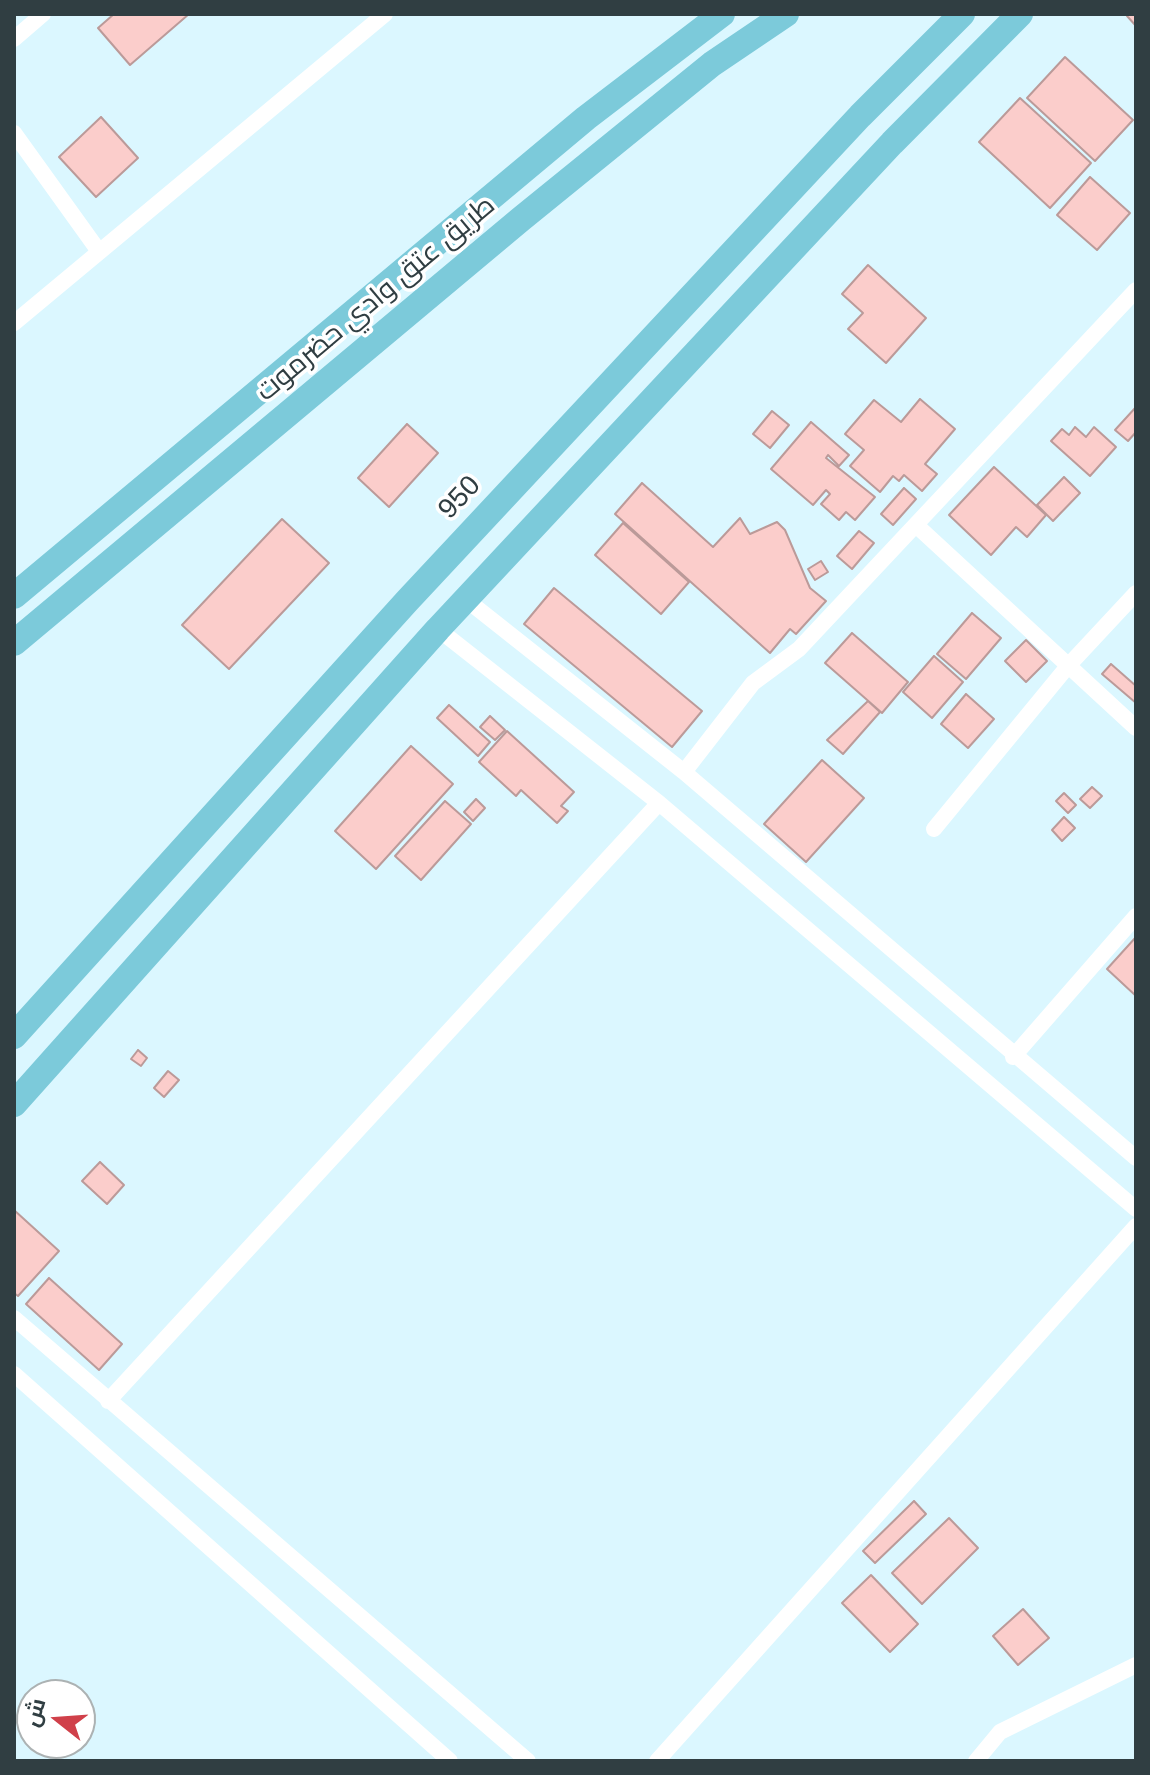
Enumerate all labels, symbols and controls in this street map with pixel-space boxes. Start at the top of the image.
street label: طريق عتق وادي حضرموت [250,189,502,409]
street label: 950 [432,469,488,527]
north arrow [16,1679,96,1759]
text: ش [18,1695,51,1730]

